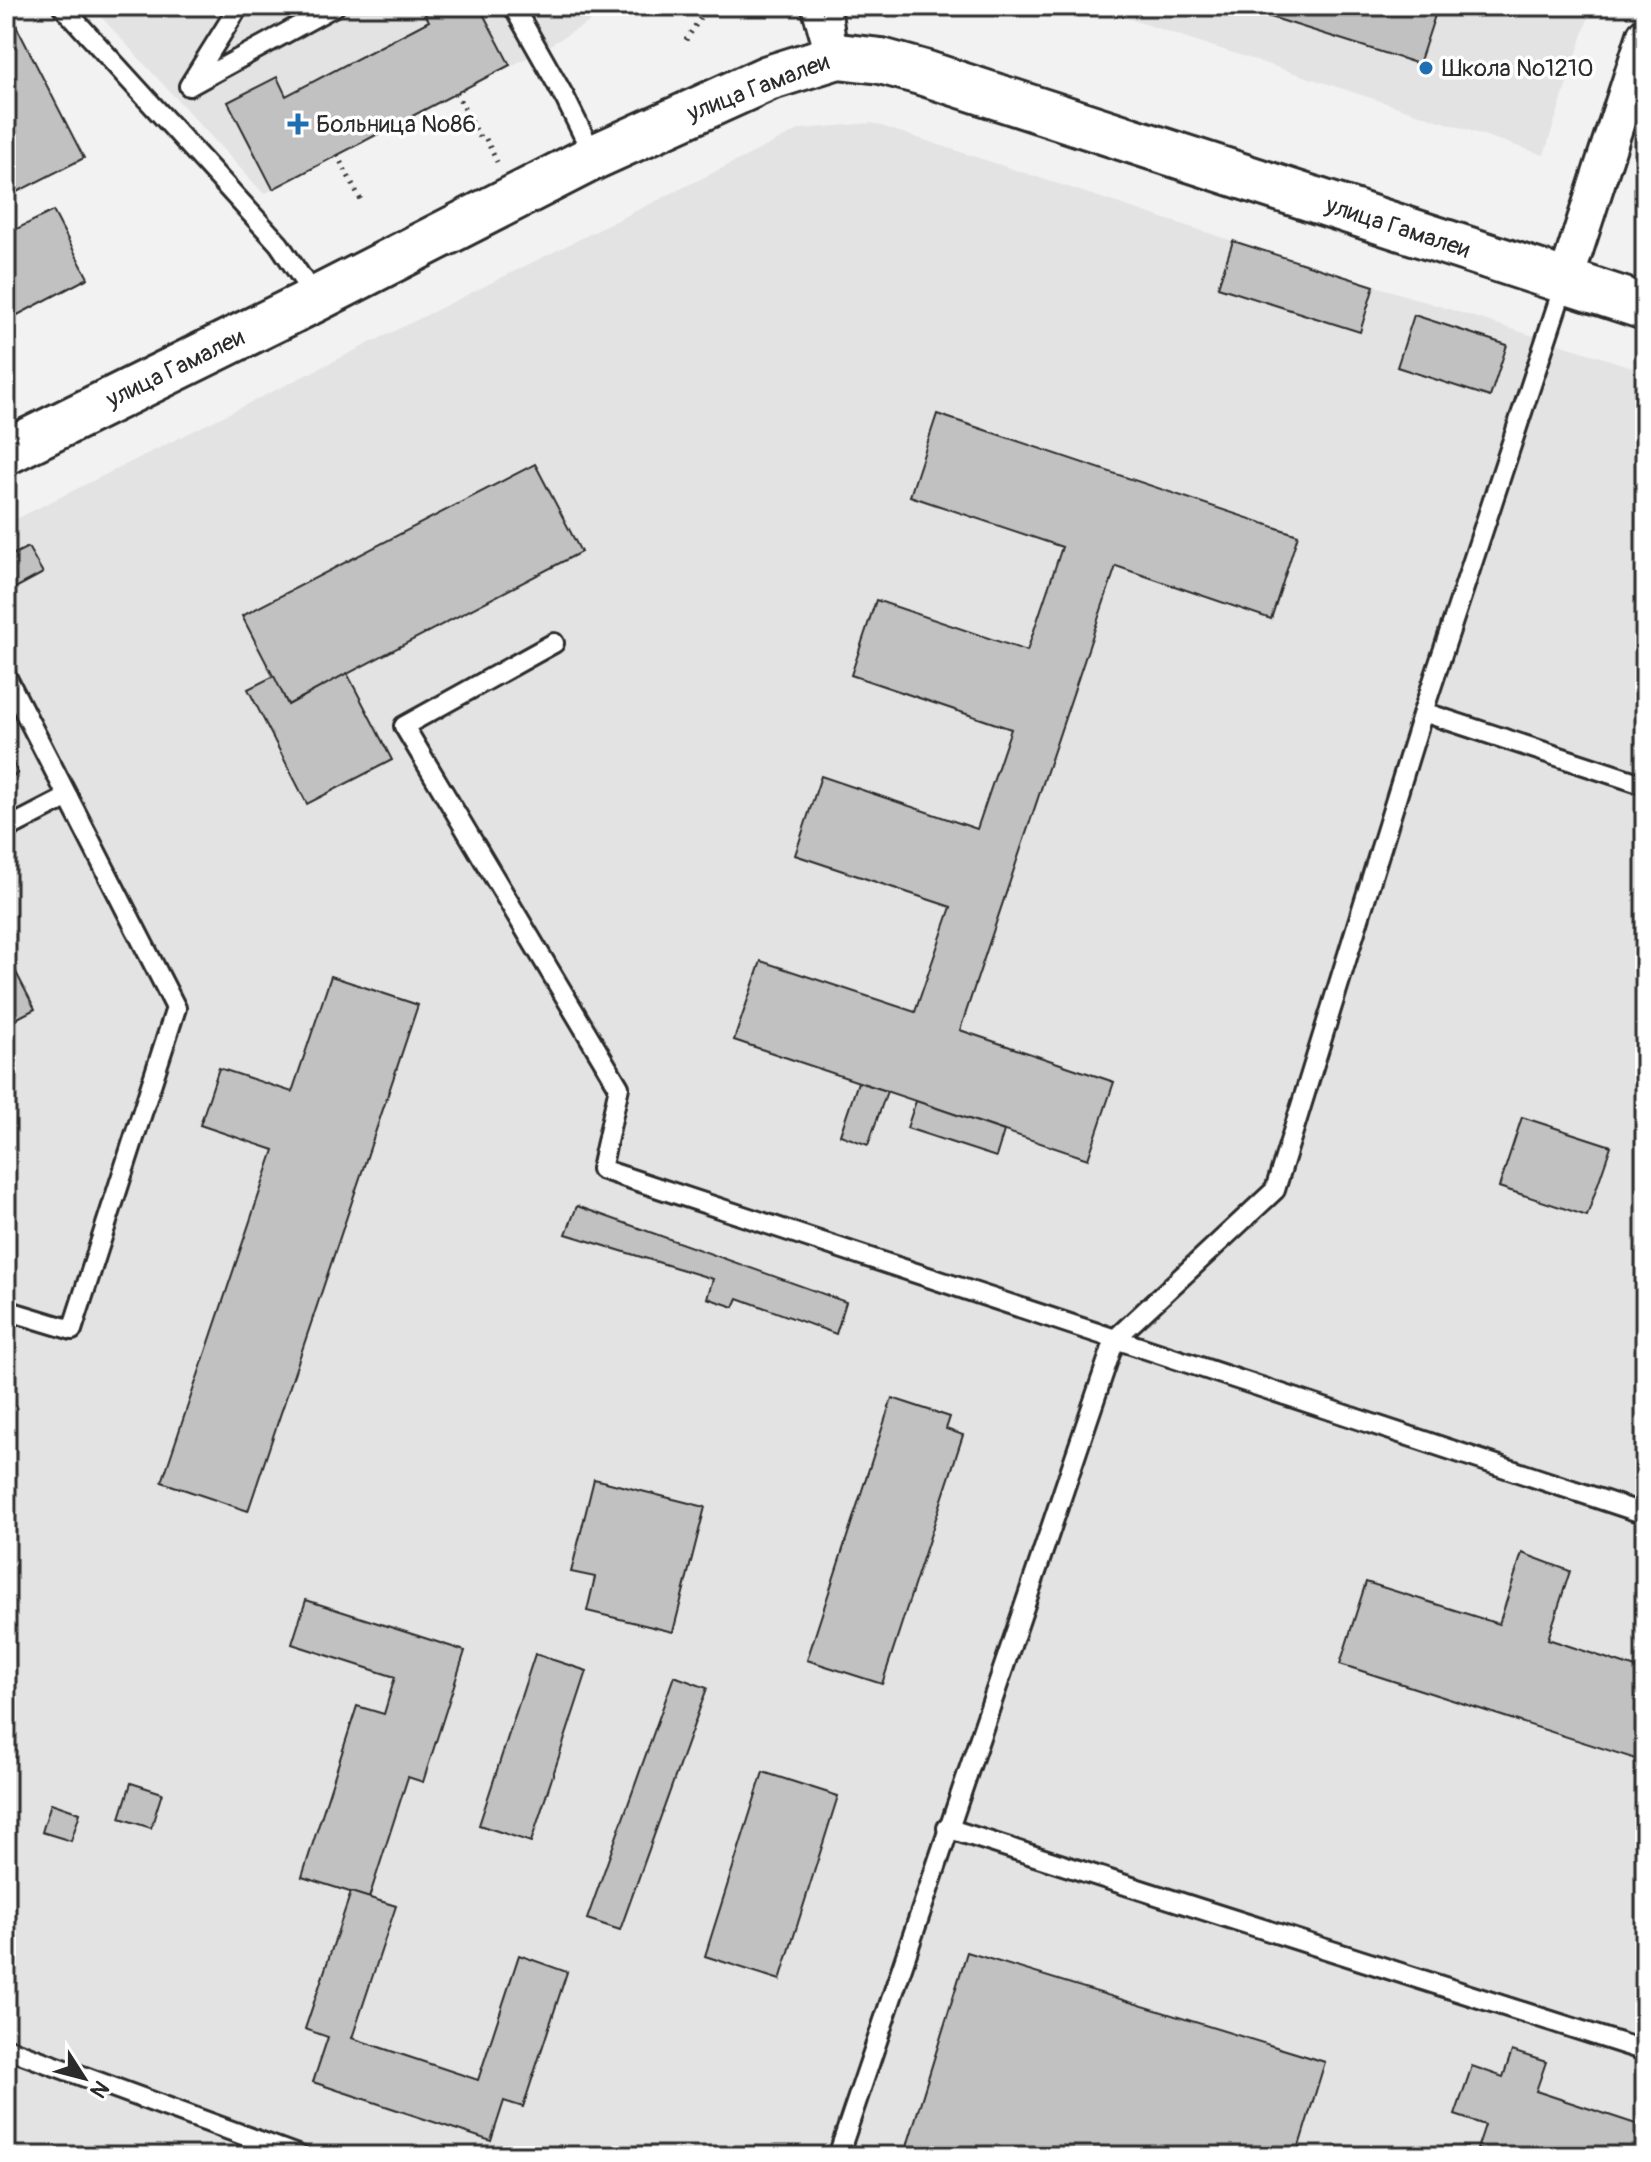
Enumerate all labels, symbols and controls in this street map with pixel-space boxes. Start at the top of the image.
street label: улица Гамалеи [682,47,834,128]
place label: Школа №1210 [1442,54,1594,83]
marker: Школа №1210 [1417,59,1435,77]
place label: Больница №86 [316,110,476,139]
marker: Больница №86 [287,113,309,135]
street label: улица Гамалеи [1321,190,1474,264]
street label: улица Гамалеи [101,322,249,415]
north arrow [44,2038,124,2118]
text: N [84,2075,115,2104]

